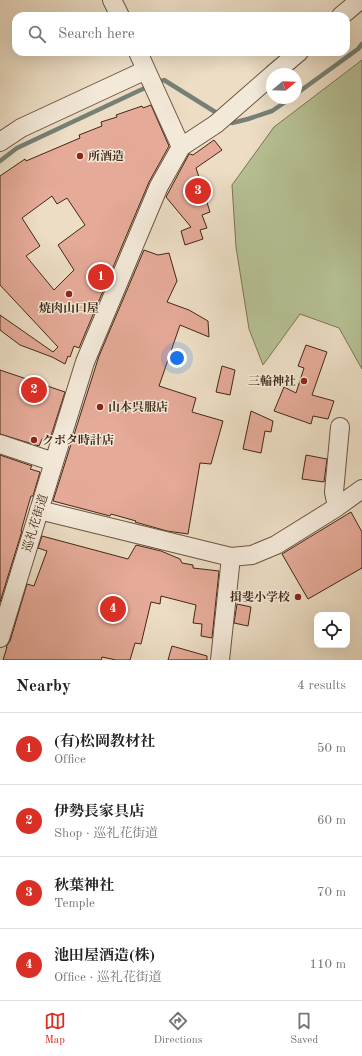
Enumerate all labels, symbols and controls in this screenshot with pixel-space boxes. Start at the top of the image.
search box [12,12,350,56]
icon: search [26,23,48,45]
text: Search here [58,27,135,42]
north arrow [266,68,302,104]
place label: 所酒造 [88,149,124,163]
marker: 所酒造 [75,151,85,161]
pin: 3 [185,176,211,206]
pin: 1 [88,262,114,292]
marker: 焼肉山口屋 [64,289,74,299]
place label: 焼肉山口屋 [39,301,99,315]
your location [167,348,187,368]
place label: 三輪神社 [248,374,296,388]
pin: 2 [21,375,47,405]
marker: 三輪神社 [299,376,309,386]
place label: 山本呉服店 [108,400,168,414]
marker: 山本呉服店 [95,402,105,412]
place label: クボタ時計店 [42,433,114,447]
marker: クボタ時計店 [29,435,39,445]
street label: 巡礼花街道 [20,492,50,554]
place label: 揖斐小学校 [230,590,290,604]
marker: 揖斐小学校 [293,592,303,602]
pin: 4 [100,594,126,624]
map controls [314,612,350,648]
button: locate [314,612,350,648]
text: Nearby [16,678,71,695]
text: 4 results [297,679,346,692]
text: (有)松岡教材社 [54,735,155,750]
text: 1 [25,742,33,755]
text: 50 m [317,742,346,755]
text: Office [54,753,86,766]
text: 伊勢長家具店 [54,805,144,820]
text: 2 [25,814,33,827]
text: 60 m [317,814,346,827]
text: Shop · 巡礼花街道 [54,827,158,840]
text: 秋葉神社 [54,879,114,894]
text: 3 [25,886,33,899]
text: 70 m [317,886,346,899]
text: Temple [54,897,95,910]
text: 池田屋酒造(株) [54,949,155,964]
text: 4 [25,958,33,971]
text: 110 m [309,958,346,971]
text: Office · 巡礼花街道 [54,971,162,984]
tab: Map [44,1010,66,1048]
tab: Directions [154,1010,202,1048]
tab: Saved [290,1010,318,1048]

